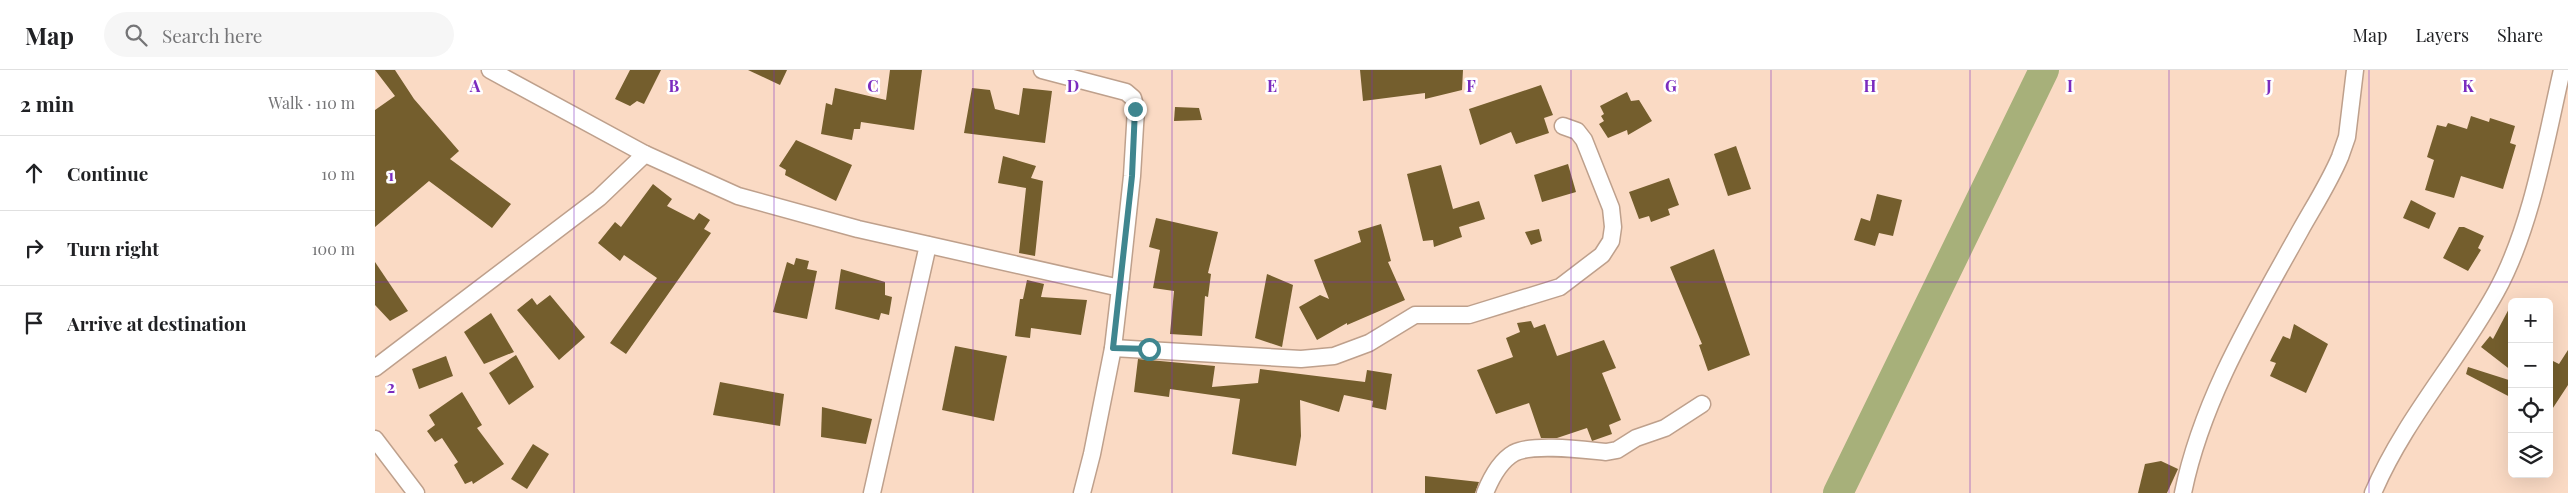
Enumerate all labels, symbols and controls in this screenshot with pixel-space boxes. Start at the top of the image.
search box [104,12,454,57]
text: Map [25,19,74,51]
icon: search [122,21,150,49]
text: Search here [162,22,262,48]
text: Map [2352,23,2387,47]
text: Layers [2415,23,2469,47]
text: Share [2497,23,2543,47]
text: A [469,75,481,96]
text: B [669,75,680,96]
text: C [867,75,879,96]
text: D [1067,75,1079,96]
text: E [1267,75,1277,96]
text: F [1466,75,1476,96]
text: G [1665,75,1677,96]
text: H [1864,75,1877,96]
text: I [2067,75,2073,96]
text: J [2265,75,2272,96]
text: K [2462,75,2474,96]
text: 2 min [20,89,74,117]
text: Walk · 110 m [268,92,355,113]
route end [1124,98,1147,121]
icon: ahead [20,159,48,187]
text: Continue [67,160,148,186]
text: 10 m [321,163,355,184]
text: 1 [388,164,394,185]
icon: right [20,234,48,262]
text: Turn right [67,235,159,261]
text: 100 m [312,238,355,259]
map controls [2508,298,2553,478]
button: + [2508,298,2553,343]
icon: arrive [20,309,48,337]
text: Arrive at destination [67,310,247,336]
route start [1138,338,1161,361]
button: − [2508,343,2553,388]
text: 2 [387,376,395,397]
button: locate [2508,388,2553,433]
button: layers [2508,433,2553,478]

